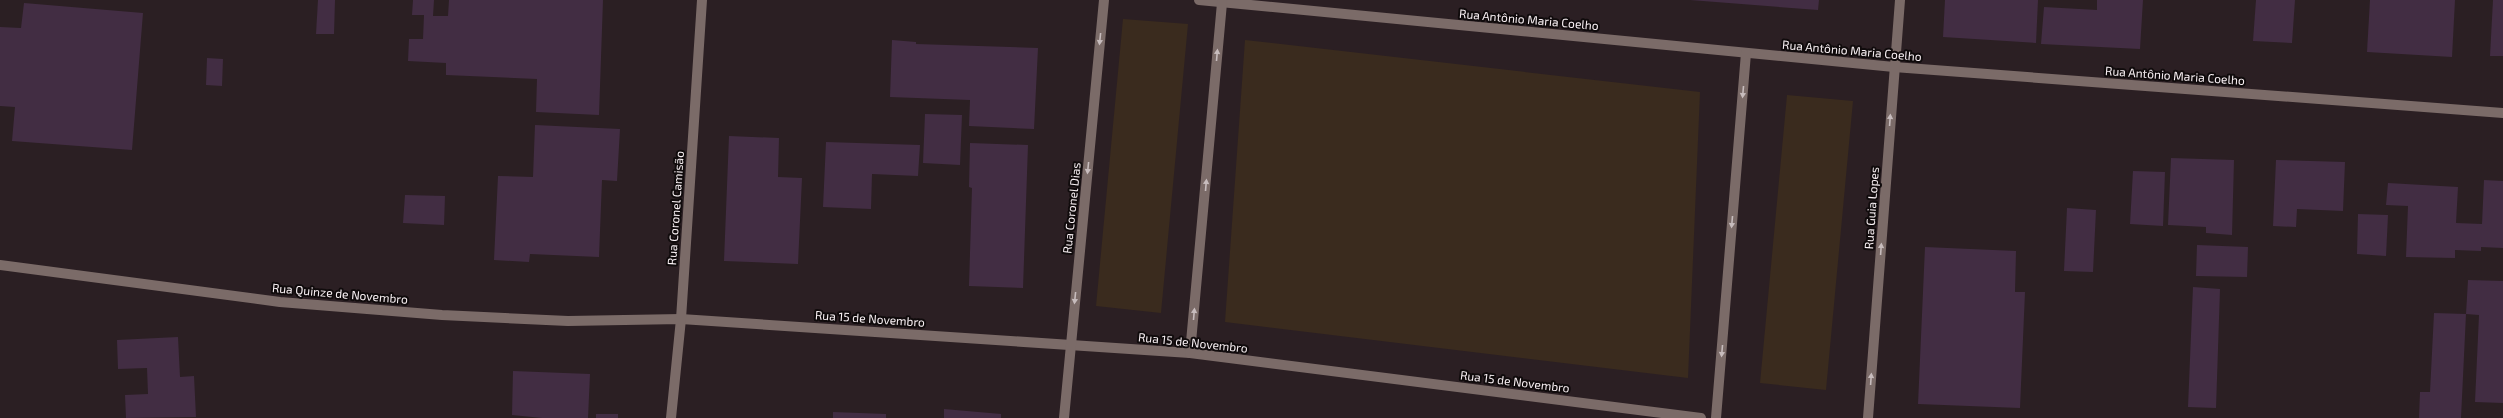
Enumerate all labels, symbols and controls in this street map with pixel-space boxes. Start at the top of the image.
street label: Rua Antônio Maria Coelho [1459,6,1600,32]
one-way arrow [1097,33,1103,45]
street label: Rua Antônio Maria Coelho [1782,37,1923,63]
one-way arrow [1214,49,1221,61]
street label: Rua Antônio Maria Coelho [2105,63,2246,87]
one-way arrow [1740,86,1746,98]
one-way arrow [1886,114,1893,126]
street label: Rua Coronel Camisão [664,150,686,266]
street label: Rua Coronel Dias [1059,162,1083,254]
one-way arrow [1084,162,1091,174]
street label: Rua Guia Lopes [1861,166,1881,250]
one-way arrow [1202,179,1209,191]
one-way arrow [1729,216,1736,228]
one-way arrow [1877,243,1884,255]
street label: Rua Quinze de Novembro [271,280,409,307]
one-way arrow [1072,292,1078,304]
street label: Rua 15 de Novembro [815,307,926,329]
one-way arrow [1191,308,1197,320]
street label: Rua 15 de Novembro [1137,329,1249,355]
one-way arrow [1718,345,1725,357]
street label: Rua 15 de Novembro [1459,367,1571,395]
one-way arrow [1868,373,1875,385]

